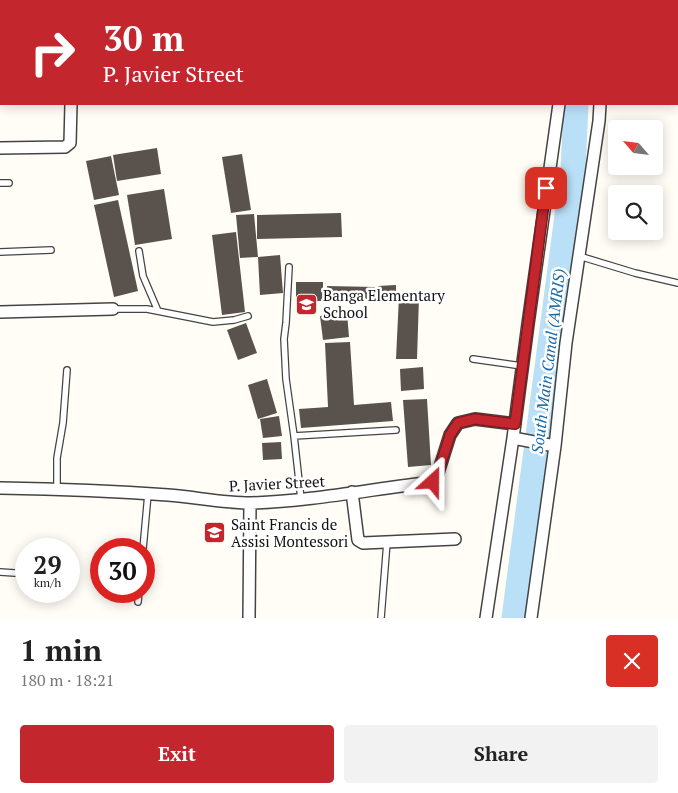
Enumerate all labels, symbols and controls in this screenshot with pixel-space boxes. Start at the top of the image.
text: 30 m [103,15,184,61]
icon: right [20,20,85,85]
text: P. Javier Street [103,59,244,88]
north arrow [608,120,662,175]
map controls [608,120,663,240]
pin [525,167,567,209]
icon: arrive [532,174,560,202]
button: search [608,185,663,240]
water label: South Main Canal (AMRIS) [526,267,570,455]
place label: Banga Elementary School [323,285,445,322]
school or university icon: Banga Elementary School [295,292,319,316]
position arrow [406,455,458,507]
street label: P. Javier Street [228,470,326,496]
place label: Saint Francis de Assisi Montessori [231,514,348,551]
school or university icon: Saint Francis de Assisi Montessori [203,521,227,545]
speed limit sign: 30 [90,538,155,603]
text: 29 [33,548,62,581]
text: km/h [34,575,61,590]
text: 1 min [20,630,102,670]
button: close [606,635,658,687]
text: 180 m · 18:21 [20,669,114,691]
button: Exit [20,725,334,783]
button: Share [344,725,658,783]

